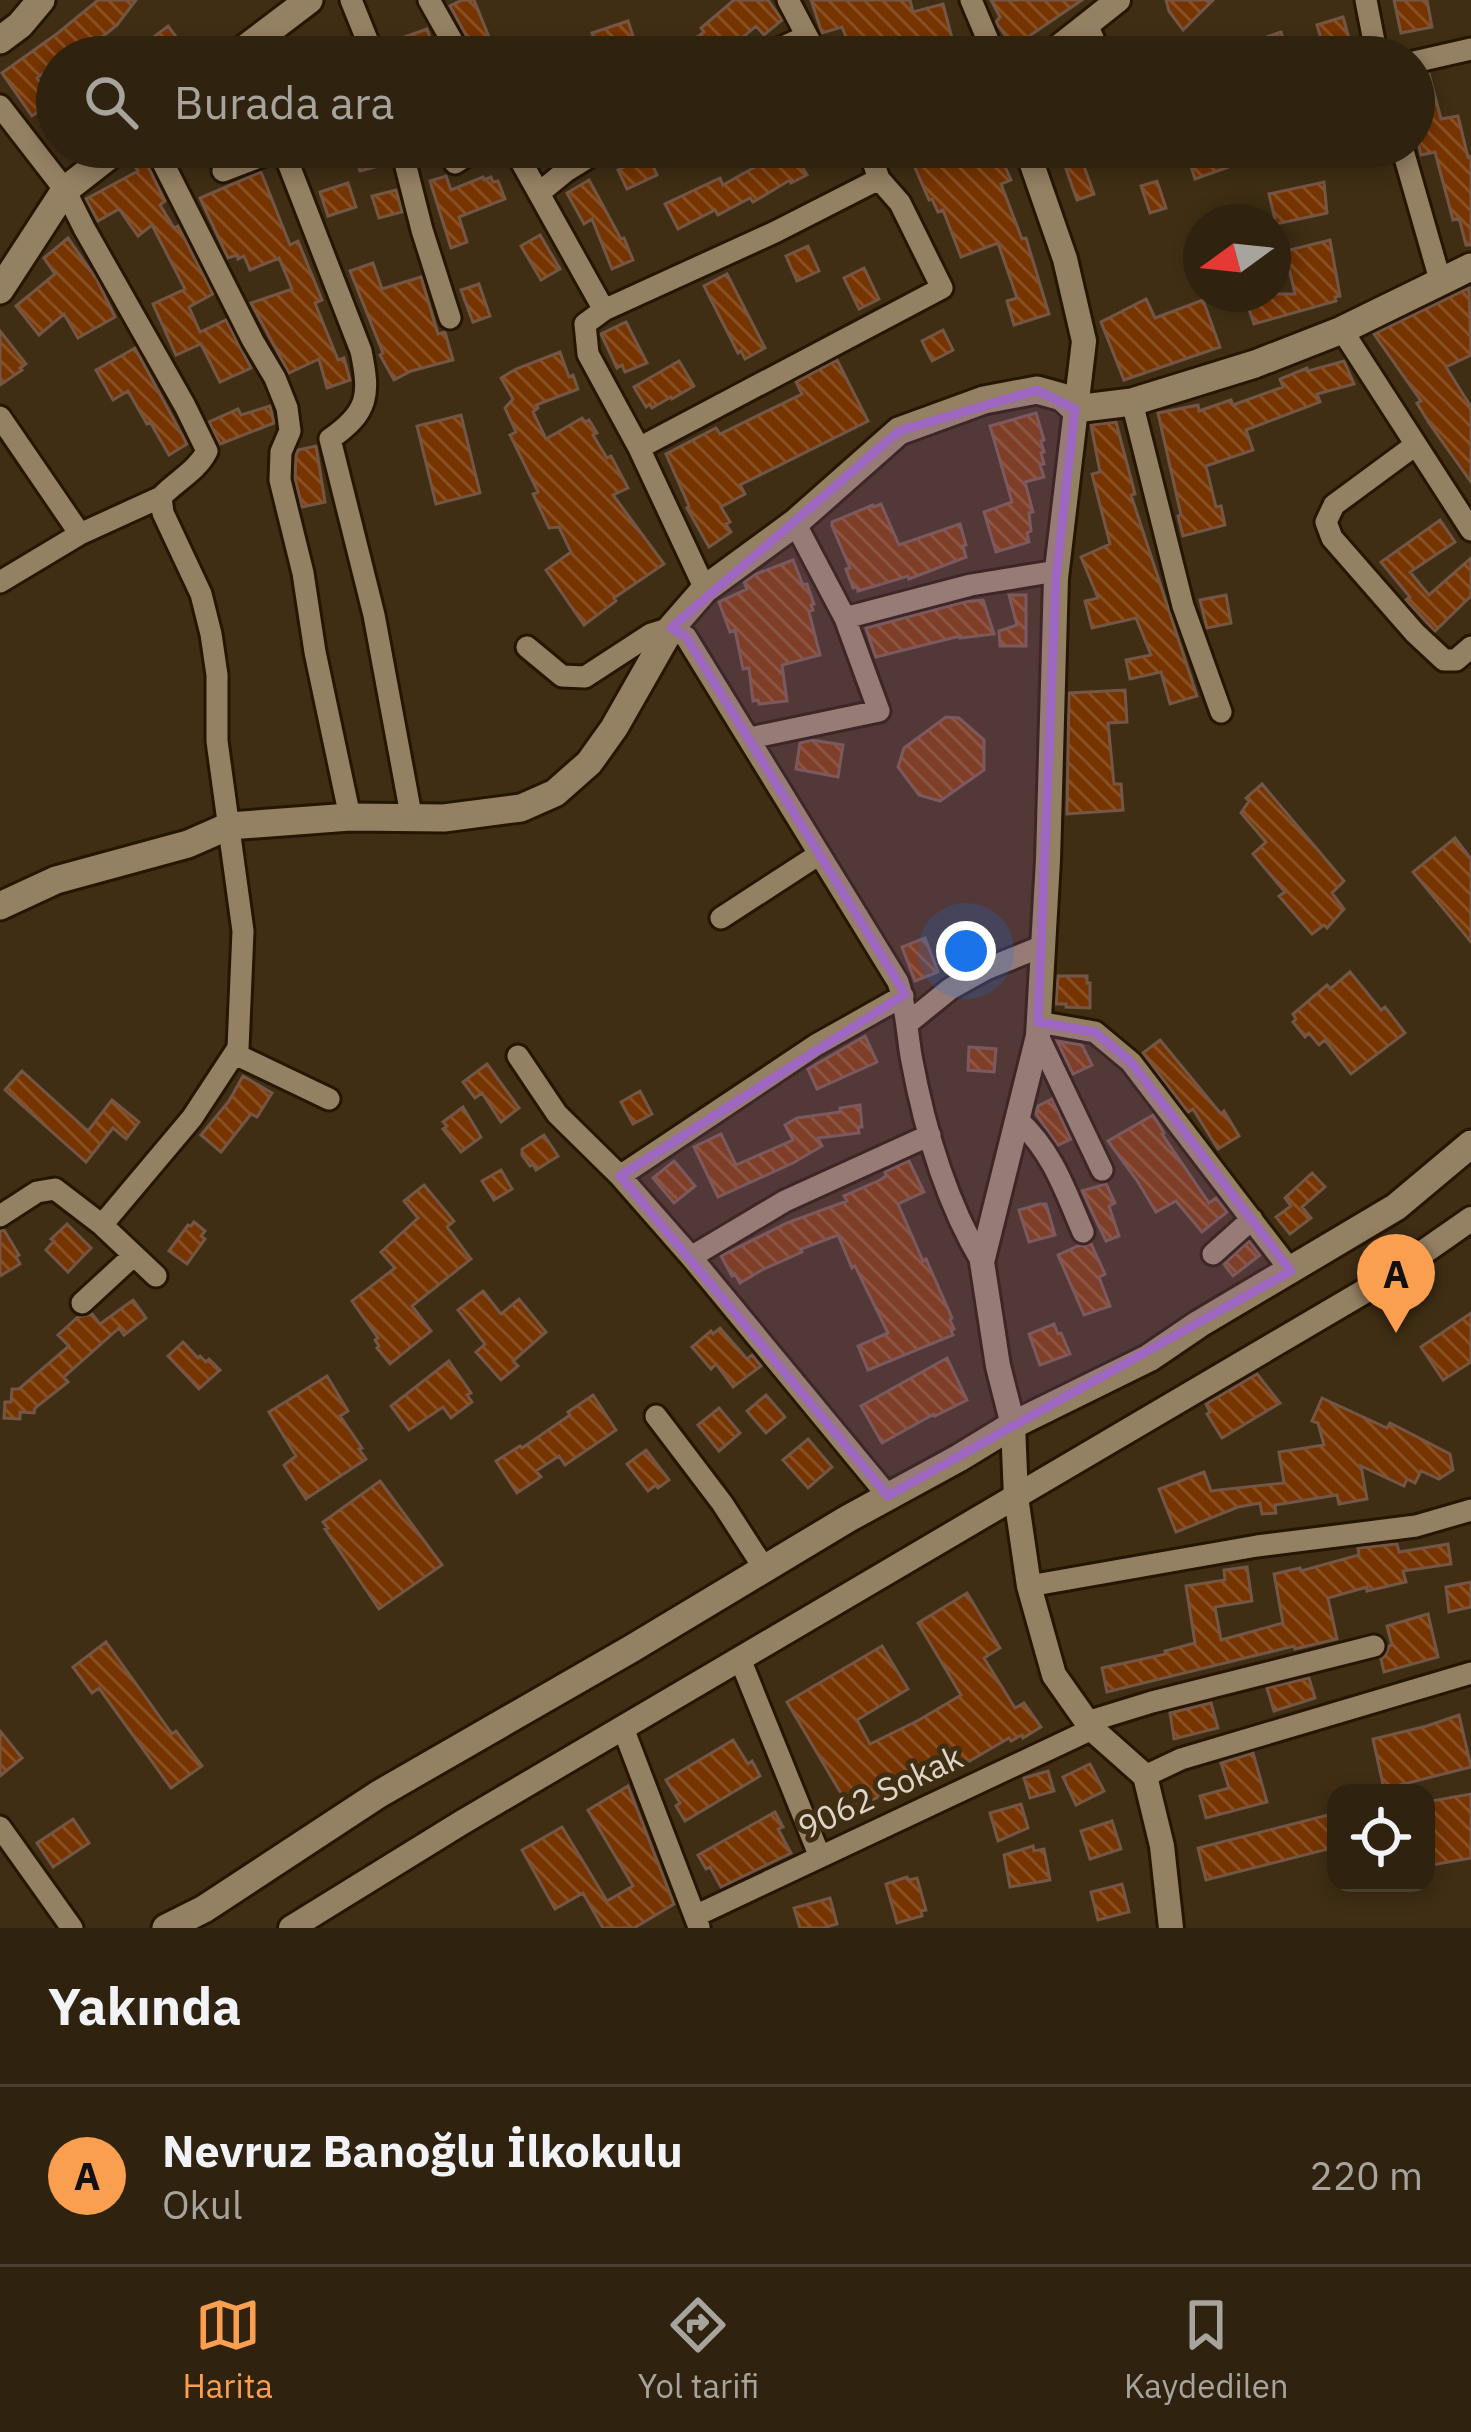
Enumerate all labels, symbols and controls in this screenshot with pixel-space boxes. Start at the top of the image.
search box [36,36,1435,168]
icon: search [78,69,144,135]
text: Burada ara [174,73,394,131]
north arrow [1183,204,1291,312]
your location [936,921,996,981]
pin: A [1357,1234,1435,1333]
street label: 9062 Sokak [791,1735,969,1848]
map controls [1327,1784,1435,1892]
button: locate [1327,1784,1435,1892]
text: Yakında [48,1973,241,2039]
text: Nevruz Banoğlu İlkokulu [162,2121,683,2179]
text: A [74,2150,100,2201]
text: 220 m [1310,2150,1423,2201]
text: Okul [162,2179,243,2230]
tab: Harita [182,2292,273,2407]
tab: Yol tarifi [638,2292,759,2407]
tab: Kaydedilen [1124,2292,1289,2407]

